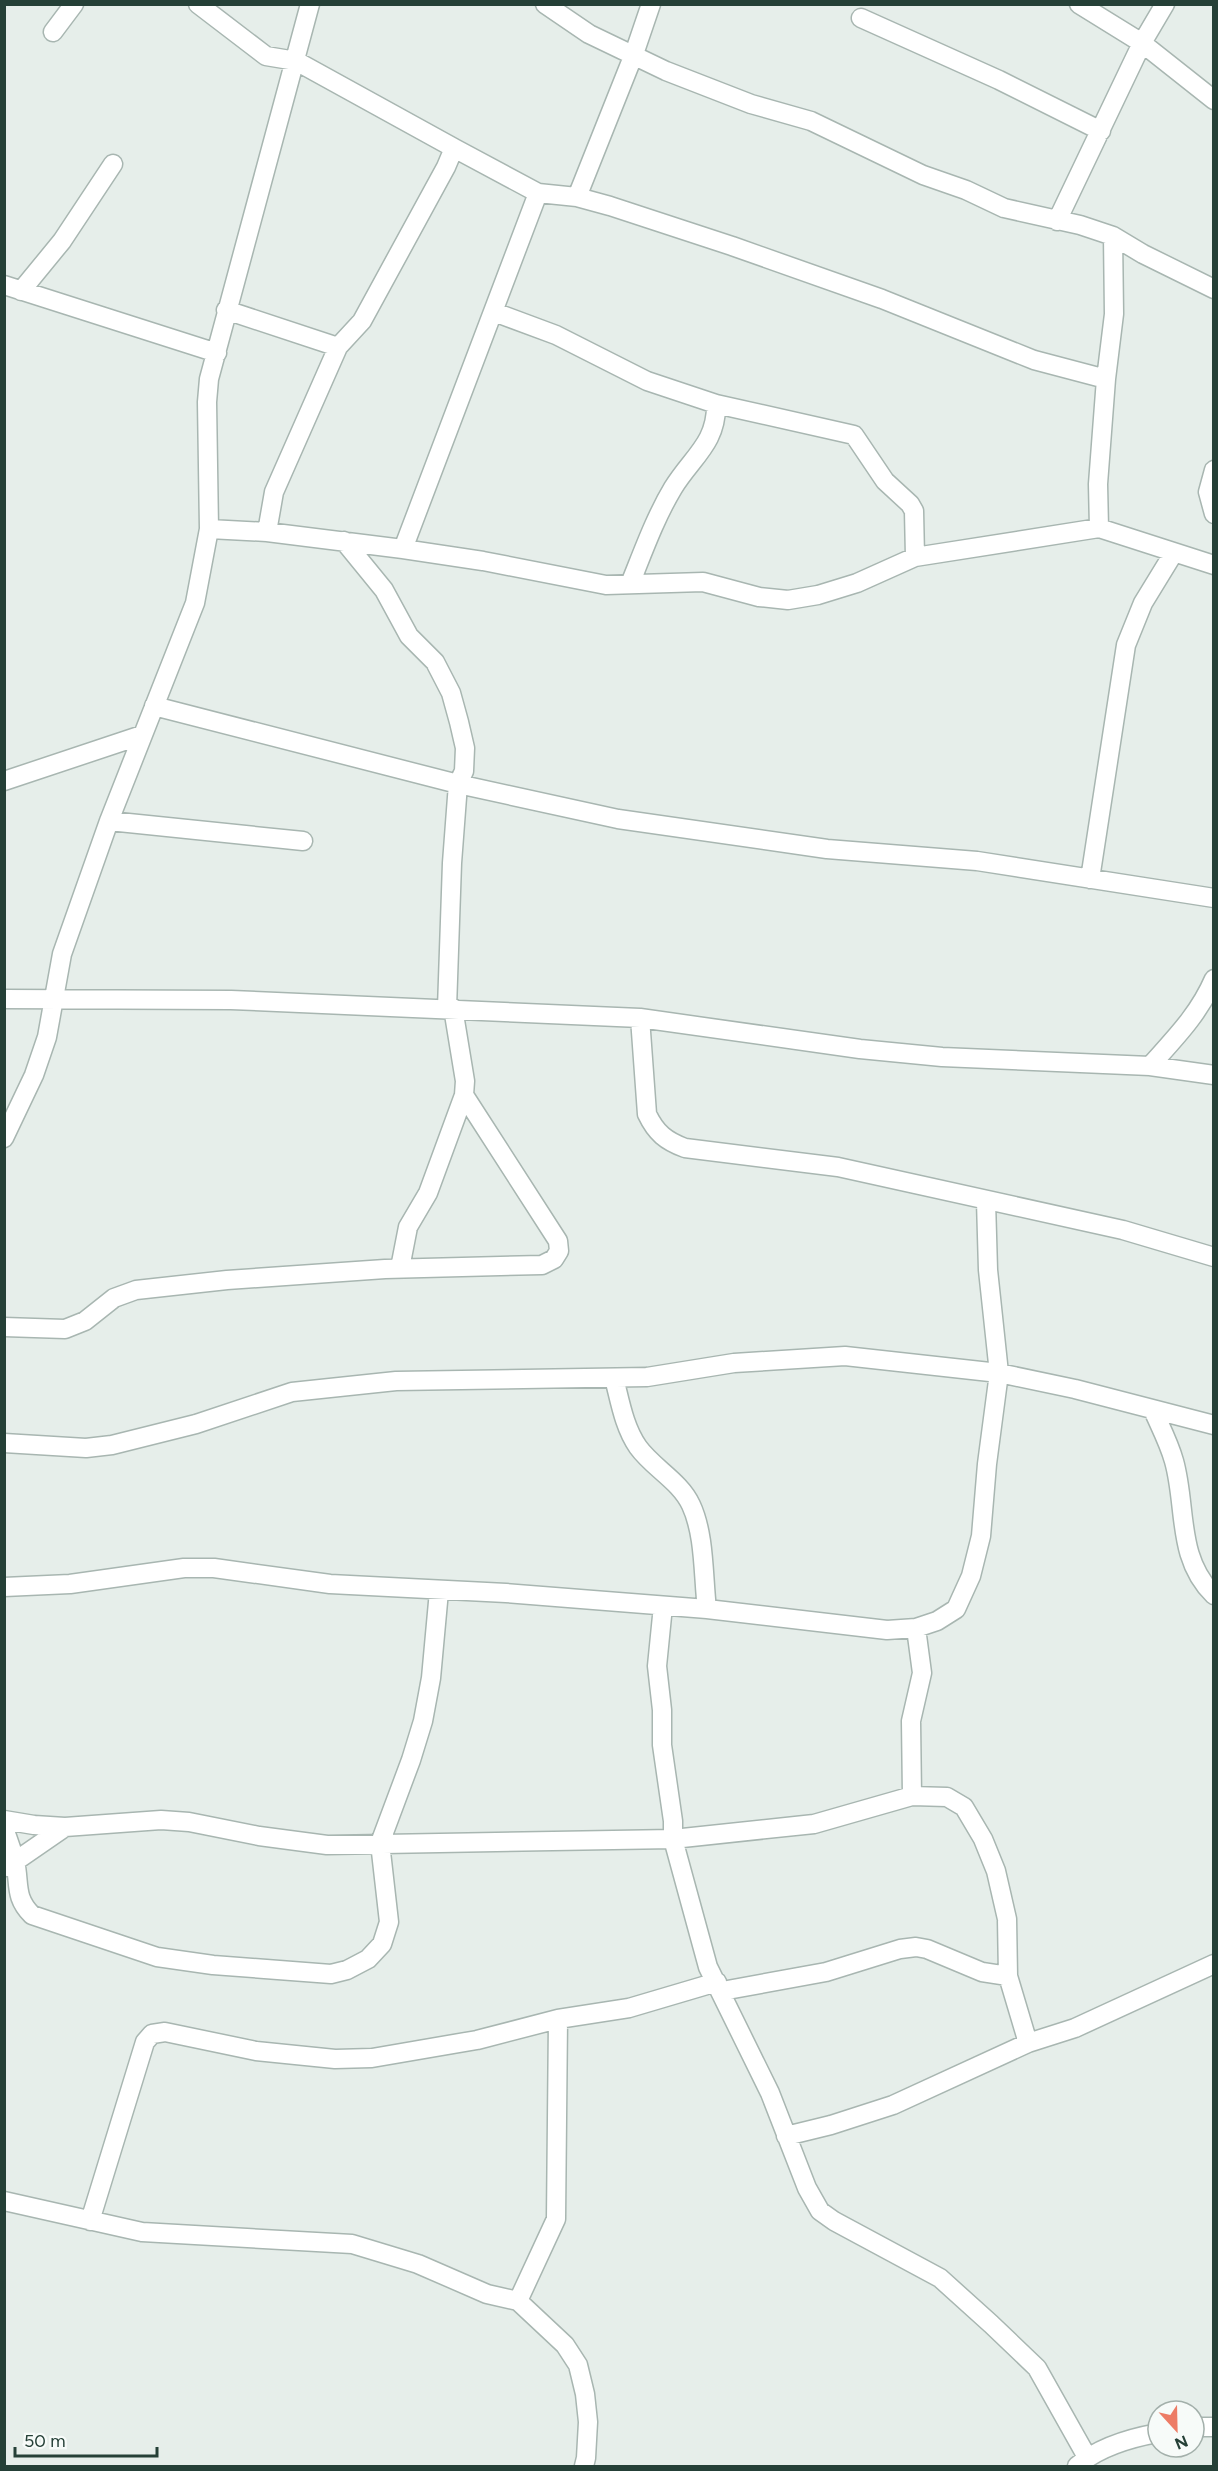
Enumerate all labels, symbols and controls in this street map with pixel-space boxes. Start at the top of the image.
north arrow [1146,2399,1206,2459]
scale bar [15,2420,158,2458]
text: 50 m [24,2430,66,2452]
text: N [1172,2431,1191,2454]

